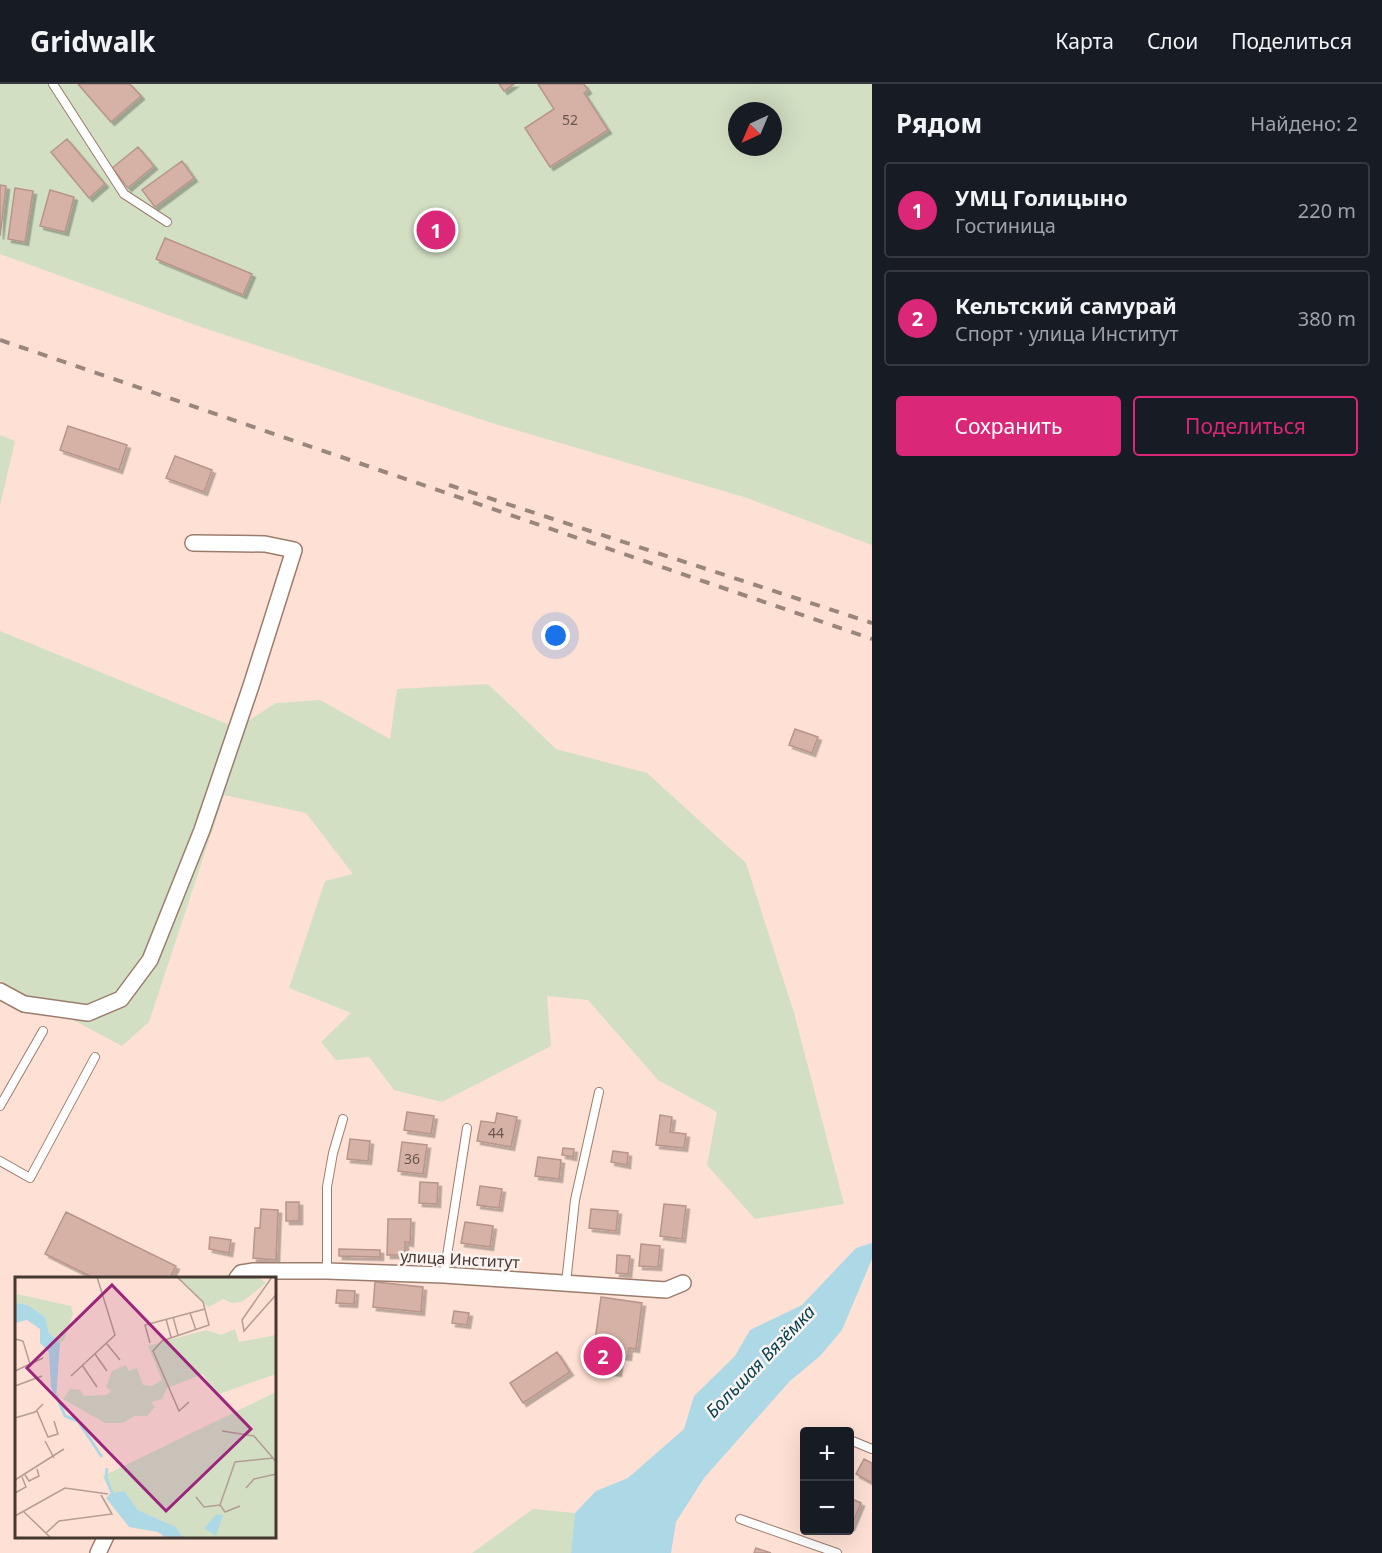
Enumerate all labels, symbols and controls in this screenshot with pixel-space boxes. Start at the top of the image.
text: Gridwalk [30,22,155,60]
text: Карта [1055,27,1114,55]
text: Слои [1147,27,1198,55]
text: Поделиться [1231,27,1352,55]
north arrow [728,102,782,156]
text: Рядом [896,105,982,141]
house number: 52 [562,110,578,129]
text: Найдено: 2 [1250,110,1358,137]
text: УМЦ Голицыно [955,182,1128,212]
text: 1 [912,197,923,224]
text: 220 m [1298,197,1356,224]
pin: 1 [416,208,456,252]
text: Гостиница [955,212,1056,239]
text: Кельтский самурай [955,290,1177,320]
text: 2 [912,305,923,332]
text: 380 m [1298,305,1356,332]
text: Спорт · улица Институт [955,320,1178,347]
button: Сохранить [896,396,1121,456]
button: Поделиться [1133,396,1358,456]
your location [541,621,570,650]
house number: 44 [488,1123,504,1142]
house number: 36 [404,1149,420,1168]
street label: улица Институт [400,1245,521,1273]
inset map [15,1277,276,1538]
water label: Большая Вязёмка [700,1299,820,1423]
pin: 2 [584,1334,622,1378]
map controls [800,1427,854,1535]
button: + [800,1427,854,1481]
button: − [800,1481,854,1535]

